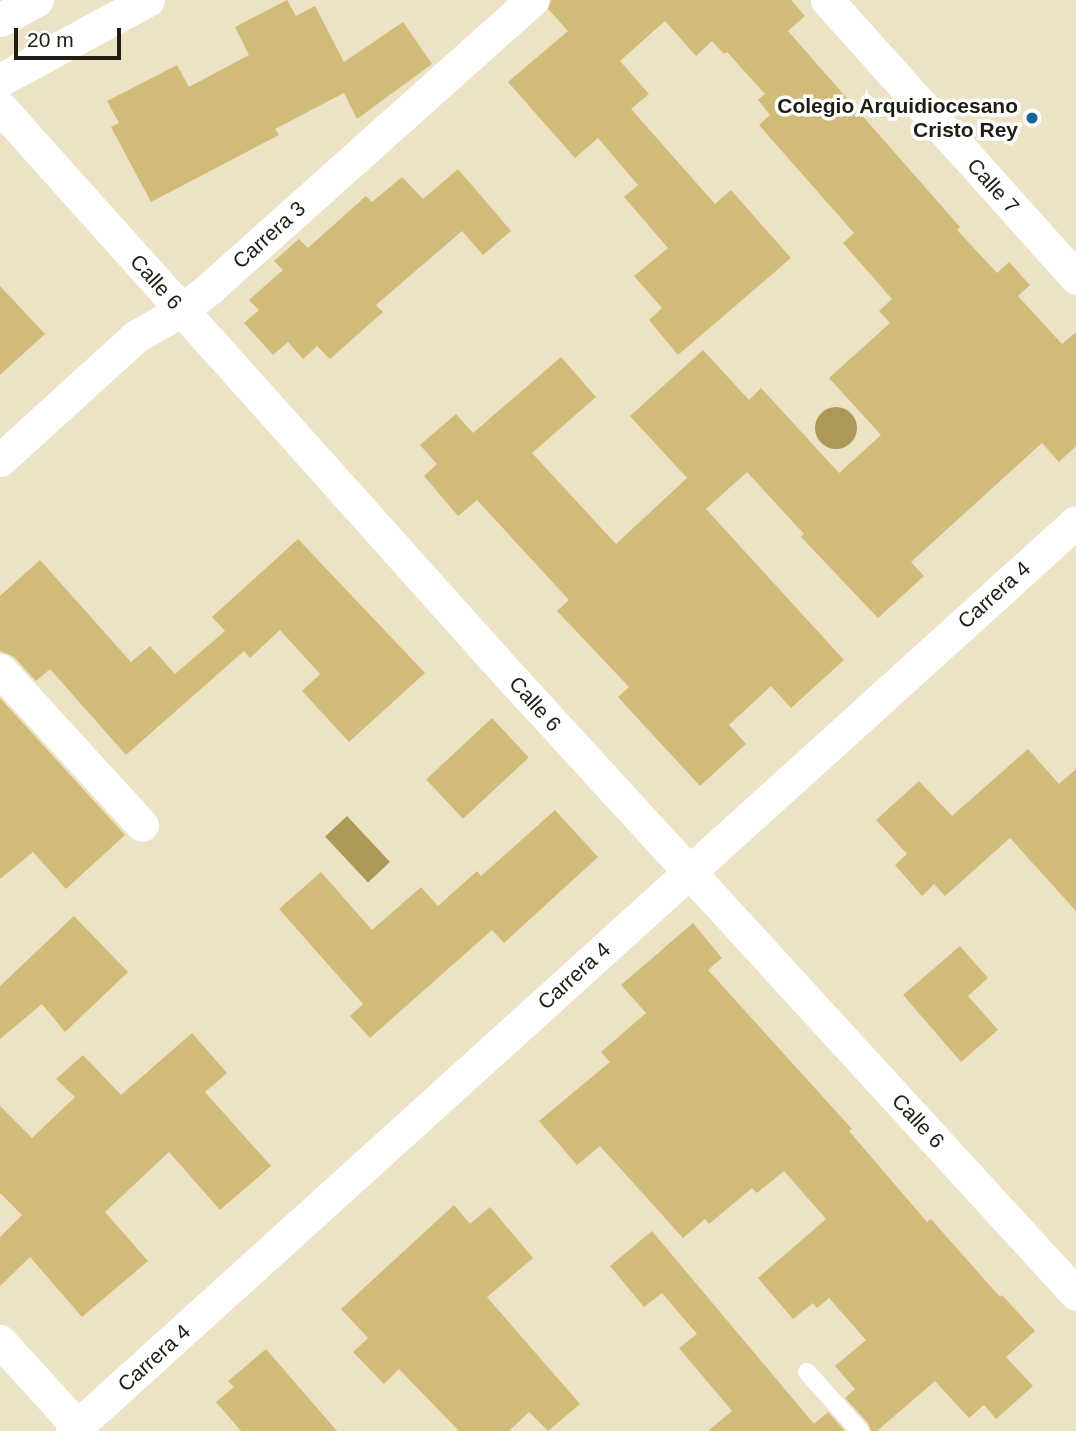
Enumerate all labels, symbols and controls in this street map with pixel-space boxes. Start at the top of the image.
scale bar [18,14,124,58]
text: 20 m [27,28,74,51]
place label: Colegio Arquidiocesano Cristo Rey [776,93,1018,143]
marker: Colegio Arquidiocesano Cristo Rey [1024,110,1040,126]
street label: Calle 7 [962,153,1024,219]
street label: Carrera 3 [228,196,310,274]
street label: Calle 6 [125,249,187,315]
street label: Carrera 4 [953,556,1035,634]
street label: Calle 6 [504,671,566,737]
street label: Carrera 4 [533,937,615,1015]
street label: Calle 6 [886,1089,950,1153]
street label: Carrera 4 [113,1319,195,1397]

